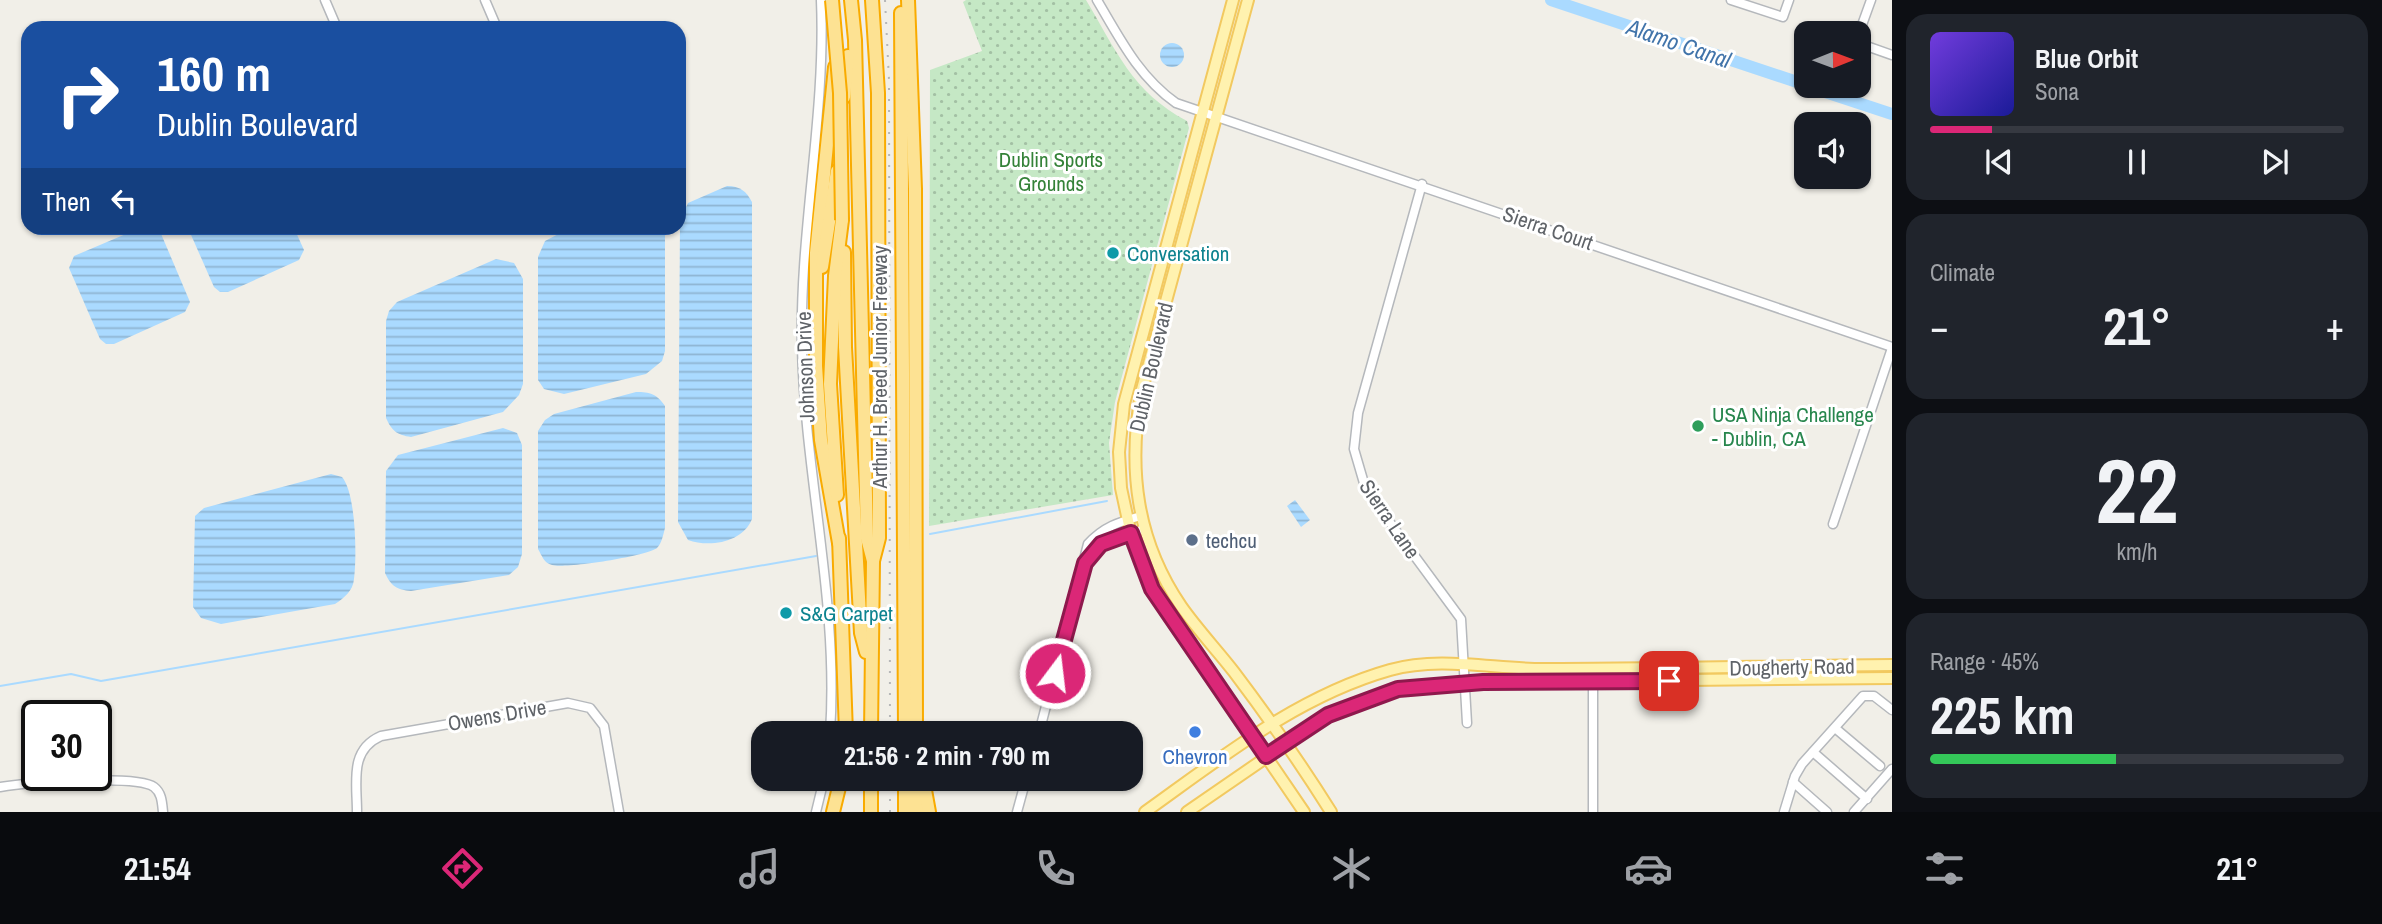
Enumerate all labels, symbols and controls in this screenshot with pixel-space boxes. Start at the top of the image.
water label: Alamo Canal [1622,10,1736,75]
north arrow [1794,21,1871,98]
map controls [1794,21,1871,189]
text: 160 m [157,40,271,106]
text: Blue Orbit [2035,41,2138,76]
icon: right [42,49,133,140]
text: Sona [2035,76,2079,107]
text: Dublin Boulevard [157,103,358,146]
button: sound [1794,112,1871,189]
icon: previous [1980,143,2018,181]
icon: pause [2118,143,2156,181]
icon: next [2256,143,2294,181]
park label: Dublin Sports Grounds [999,145,1103,198]
icon: left [105,182,143,220]
text: Then [42,184,91,219]
street label: Sierra Court [1499,199,1597,257]
place label: Conversation [1127,239,1229,268]
street label: Arthur H. Breed Junior Freeway [865,245,894,490]
marker: Conversation [1105,245,1121,261]
text: Climate [1930,257,1995,288]
text: 21° [2103,291,2171,361]
street label: Dublin Boulevard [1122,299,1180,435]
text: − [1930,301,1948,352]
text: + [2326,301,2344,352]
street label: Johnson Drive [789,311,821,423]
place label: USA Ninja Challenge - Dublin, CA [1712,400,1874,453]
marker: USA Ninja Challenge - Dublin, CA [1690,418,1706,434]
text: 22 [2096,429,2179,551]
street label: Sierra Lane [1353,474,1427,564]
place label: techcu [1206,526,1257,555]
marker: techcu [1184,532,1200,548]
text: km/h [2117,536,2157,567]
place label: S&G Carpet [800,599,893,628]
marker: S&G Carpet [778,605,794,621]
position arrow [1018,636,1092,710]
text: Range · 45% [1930,646,2039,677]
pin [1639,651,1699,711]
street label: Dougherty Road [1729,651,1855,683]
icon: arrive [1650,662,1688,700]
text: 225 km [1930,680,2075,750]
street label: Owens Drive [445,692,549,738]
speed limit sign: 30 [21,700,112,791]
marker: Chevron [1187,724,1203,740]
text: 21:56 · 2 min · 790 m [844,738,1050,773]
place label: Chevron [1162,742,1228,771]
icon: directions [438,844,487,893]
icon: music [735,844,784,893]
icon: phone [1031,844,1080,893]
icon: climate [1327,844,1376,893]
icon: car [1624,844,1673,893]
icon: filters [1920,844,1969,893]
text: 21:54 [124,847,191,890]
text: 21° [2216,847,2258,890]

